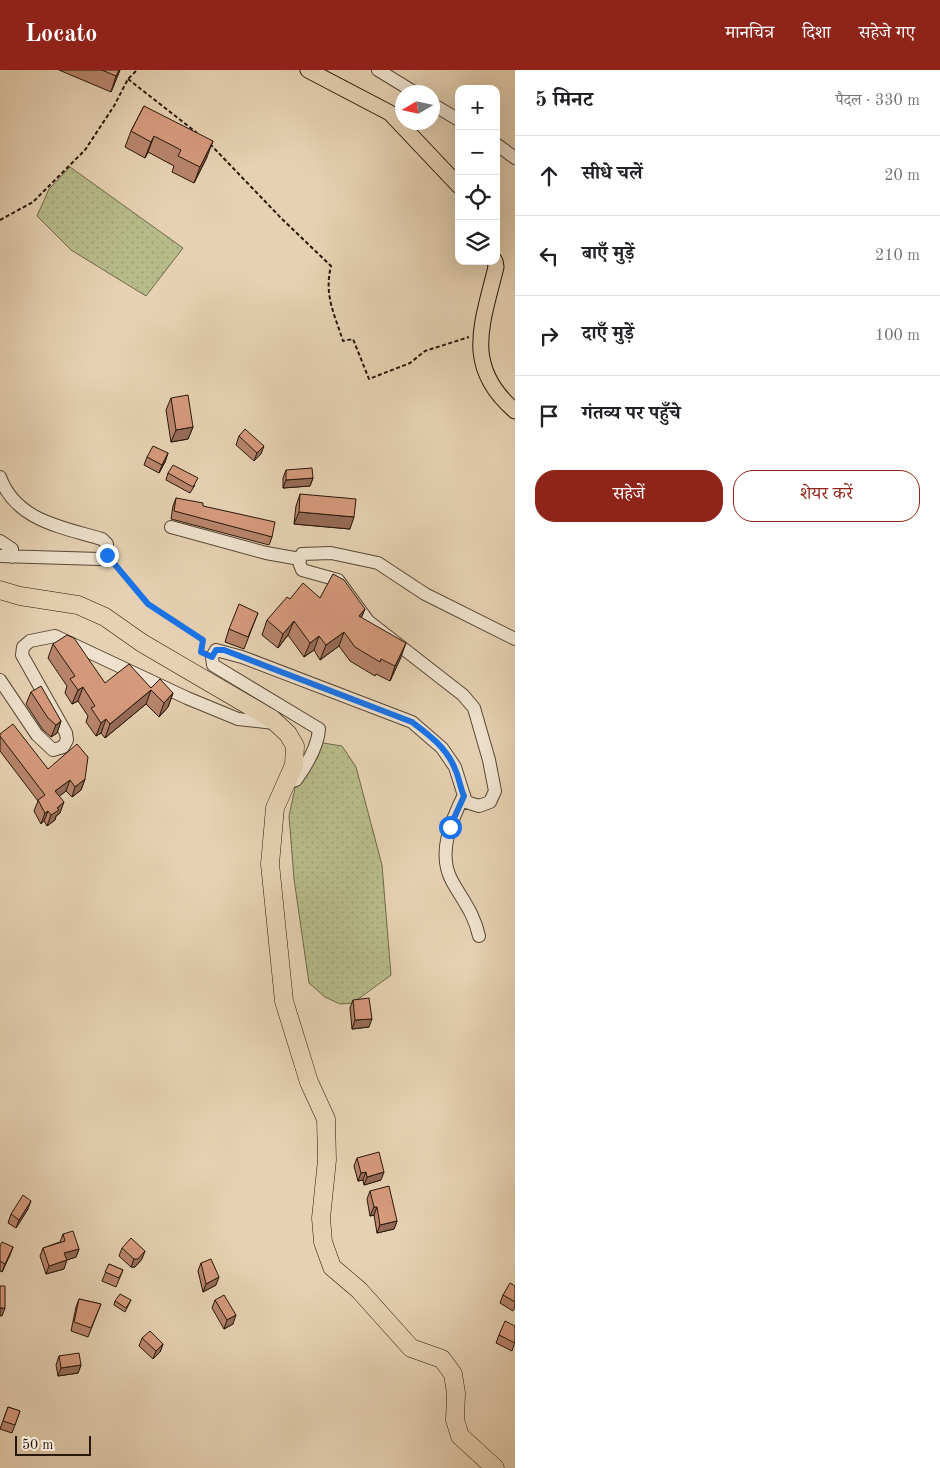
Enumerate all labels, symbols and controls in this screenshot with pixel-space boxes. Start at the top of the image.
text: Locato [25,23,97,47]
text: मानचित्र [725,24,774,42]
text: दिशा [802,24,831,42]
text: सहेजे गए [859,24,915,42]
north arrow [395,85,440,130]
map controls [455,85,500,265]
button: + [455,85,500,130]
text: 5 मिनट [535,90,593,111]
text: पैदल · 330 m [835,93,920,109]
button: − [455,130,500,175]
icon: ahead [535,162,563,190]
text: सीधे चलें [582,165,642,184]
text: 20 m [884,168,920,184]
button: locate [455,175,500,220]
button: layers [455,220,500,265]
icon: left [535,242,563,270]
text: बाएँ मुड़ें [582,245,634,264]
text: 210 m [875,248,920,264]
icon: right [535,322,563,350]
text: दाएँ मुड़ें [582,325,634,344]
text: 100 m [875,328,920,344]
icon: arrive [535,402,563,430]
text: गंतव्य पर पहुँचे [582,405,681,424]
button: सहेजें [535,470,723,522]
button: शेयर करें [733,470,920,522]
route end [96,544,119,567]
route start [439,816,462,839]
scale bar [15,1433,91,1456]
text: 50 m [22,1438,53,1452]

